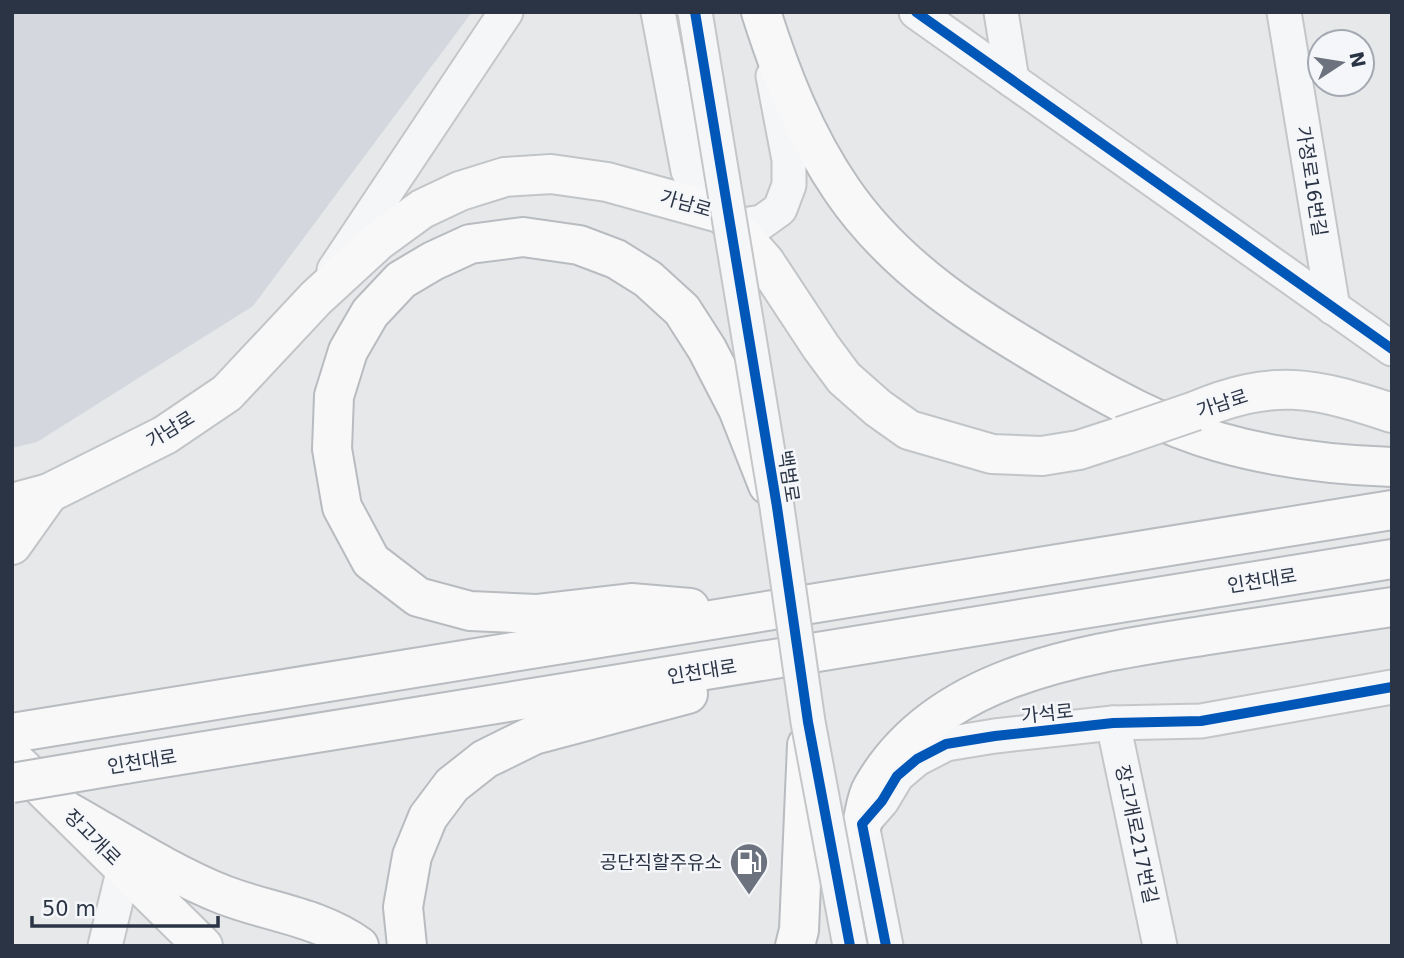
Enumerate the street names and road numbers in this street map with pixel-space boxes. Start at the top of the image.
street label: 가정로16번길 [1292,124,1332,238]
street label: 가남로 [658,185,714,221]
street label: 가남로 [1194,384,1250,422]
street label: 가남로 [142,406,198,452]
street label: 백범로 [774,448,804,504]
street label: 인천대로 [1226,564,1298,596]
street label: 인천대로 [666,655,738,687]
street label: 가석로 [1020,699,1074,727]
street label: 인천대로 [106,745,178,777]
street label: 장고개로217번길 [1112,763,1162,905]
street label: 장고개로 [61,805,125,869]

